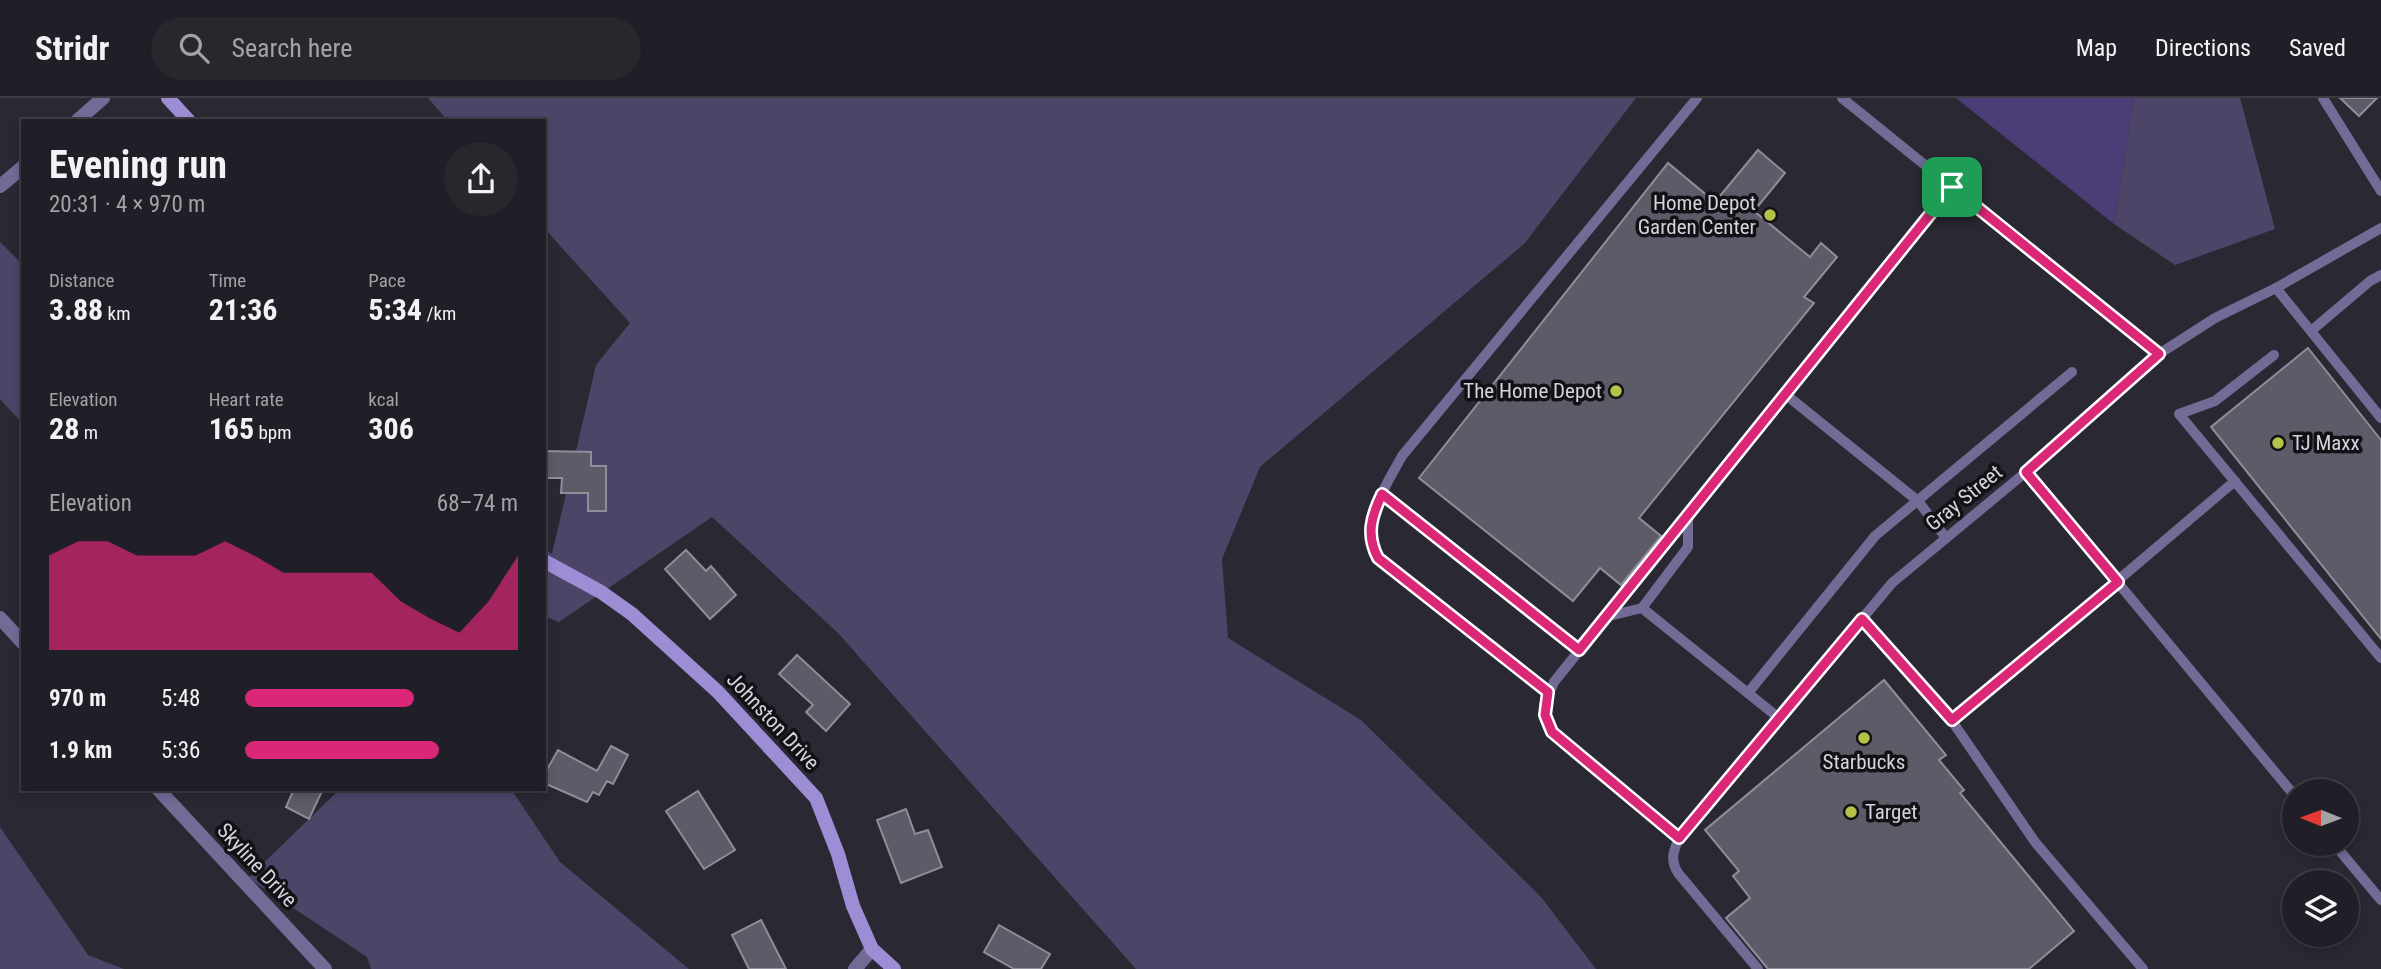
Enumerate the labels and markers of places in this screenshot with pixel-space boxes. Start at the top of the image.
pin [1922,157,1982,217]
place label: Home Depot Garden Center [1638,191,1756,239]
marker: Home Depot Garden Center [1762,207,1778,223]
place label: The Home Depot [1463,379,1602,403]
marker: The Home Depot [1608,383,1624,399]
place label: TJ Maxx [2292,431,2360,455]
marker: TJ Maxx [2270,435,2286,451]
marker: Starbucks [1856,730,1872,746]
place label: Starbucks [1823,750,1905,774]
place label: Target [1865,800,1917,824]
marker: Target [1843,804,1859,820]

